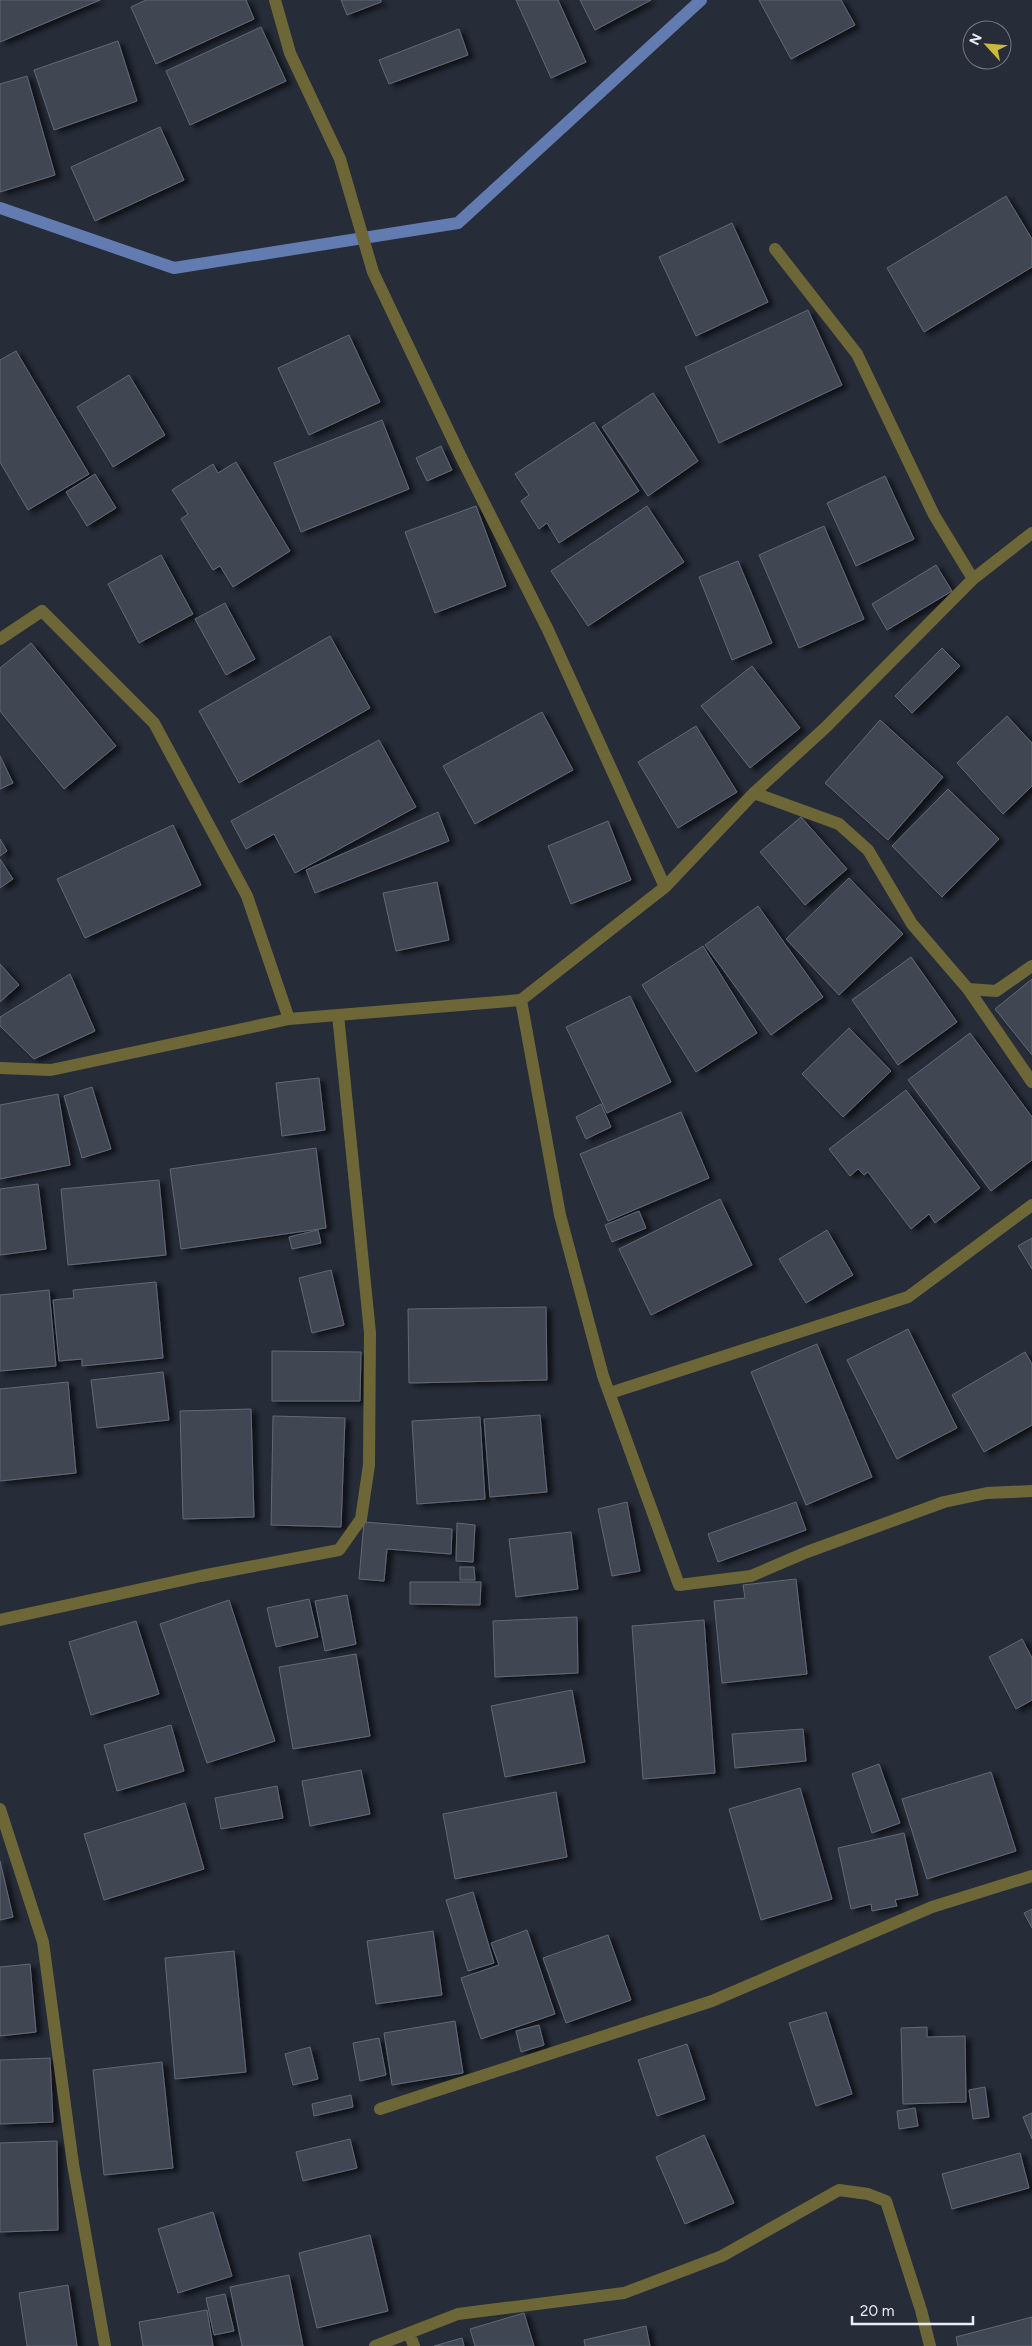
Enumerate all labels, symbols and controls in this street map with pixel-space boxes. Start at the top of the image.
north arrow [962,20,1012,70]
text: N [966,31,986,48]
scale bar [852,2294,973,2326]
text: 20 m [860,2302,894,2320]

